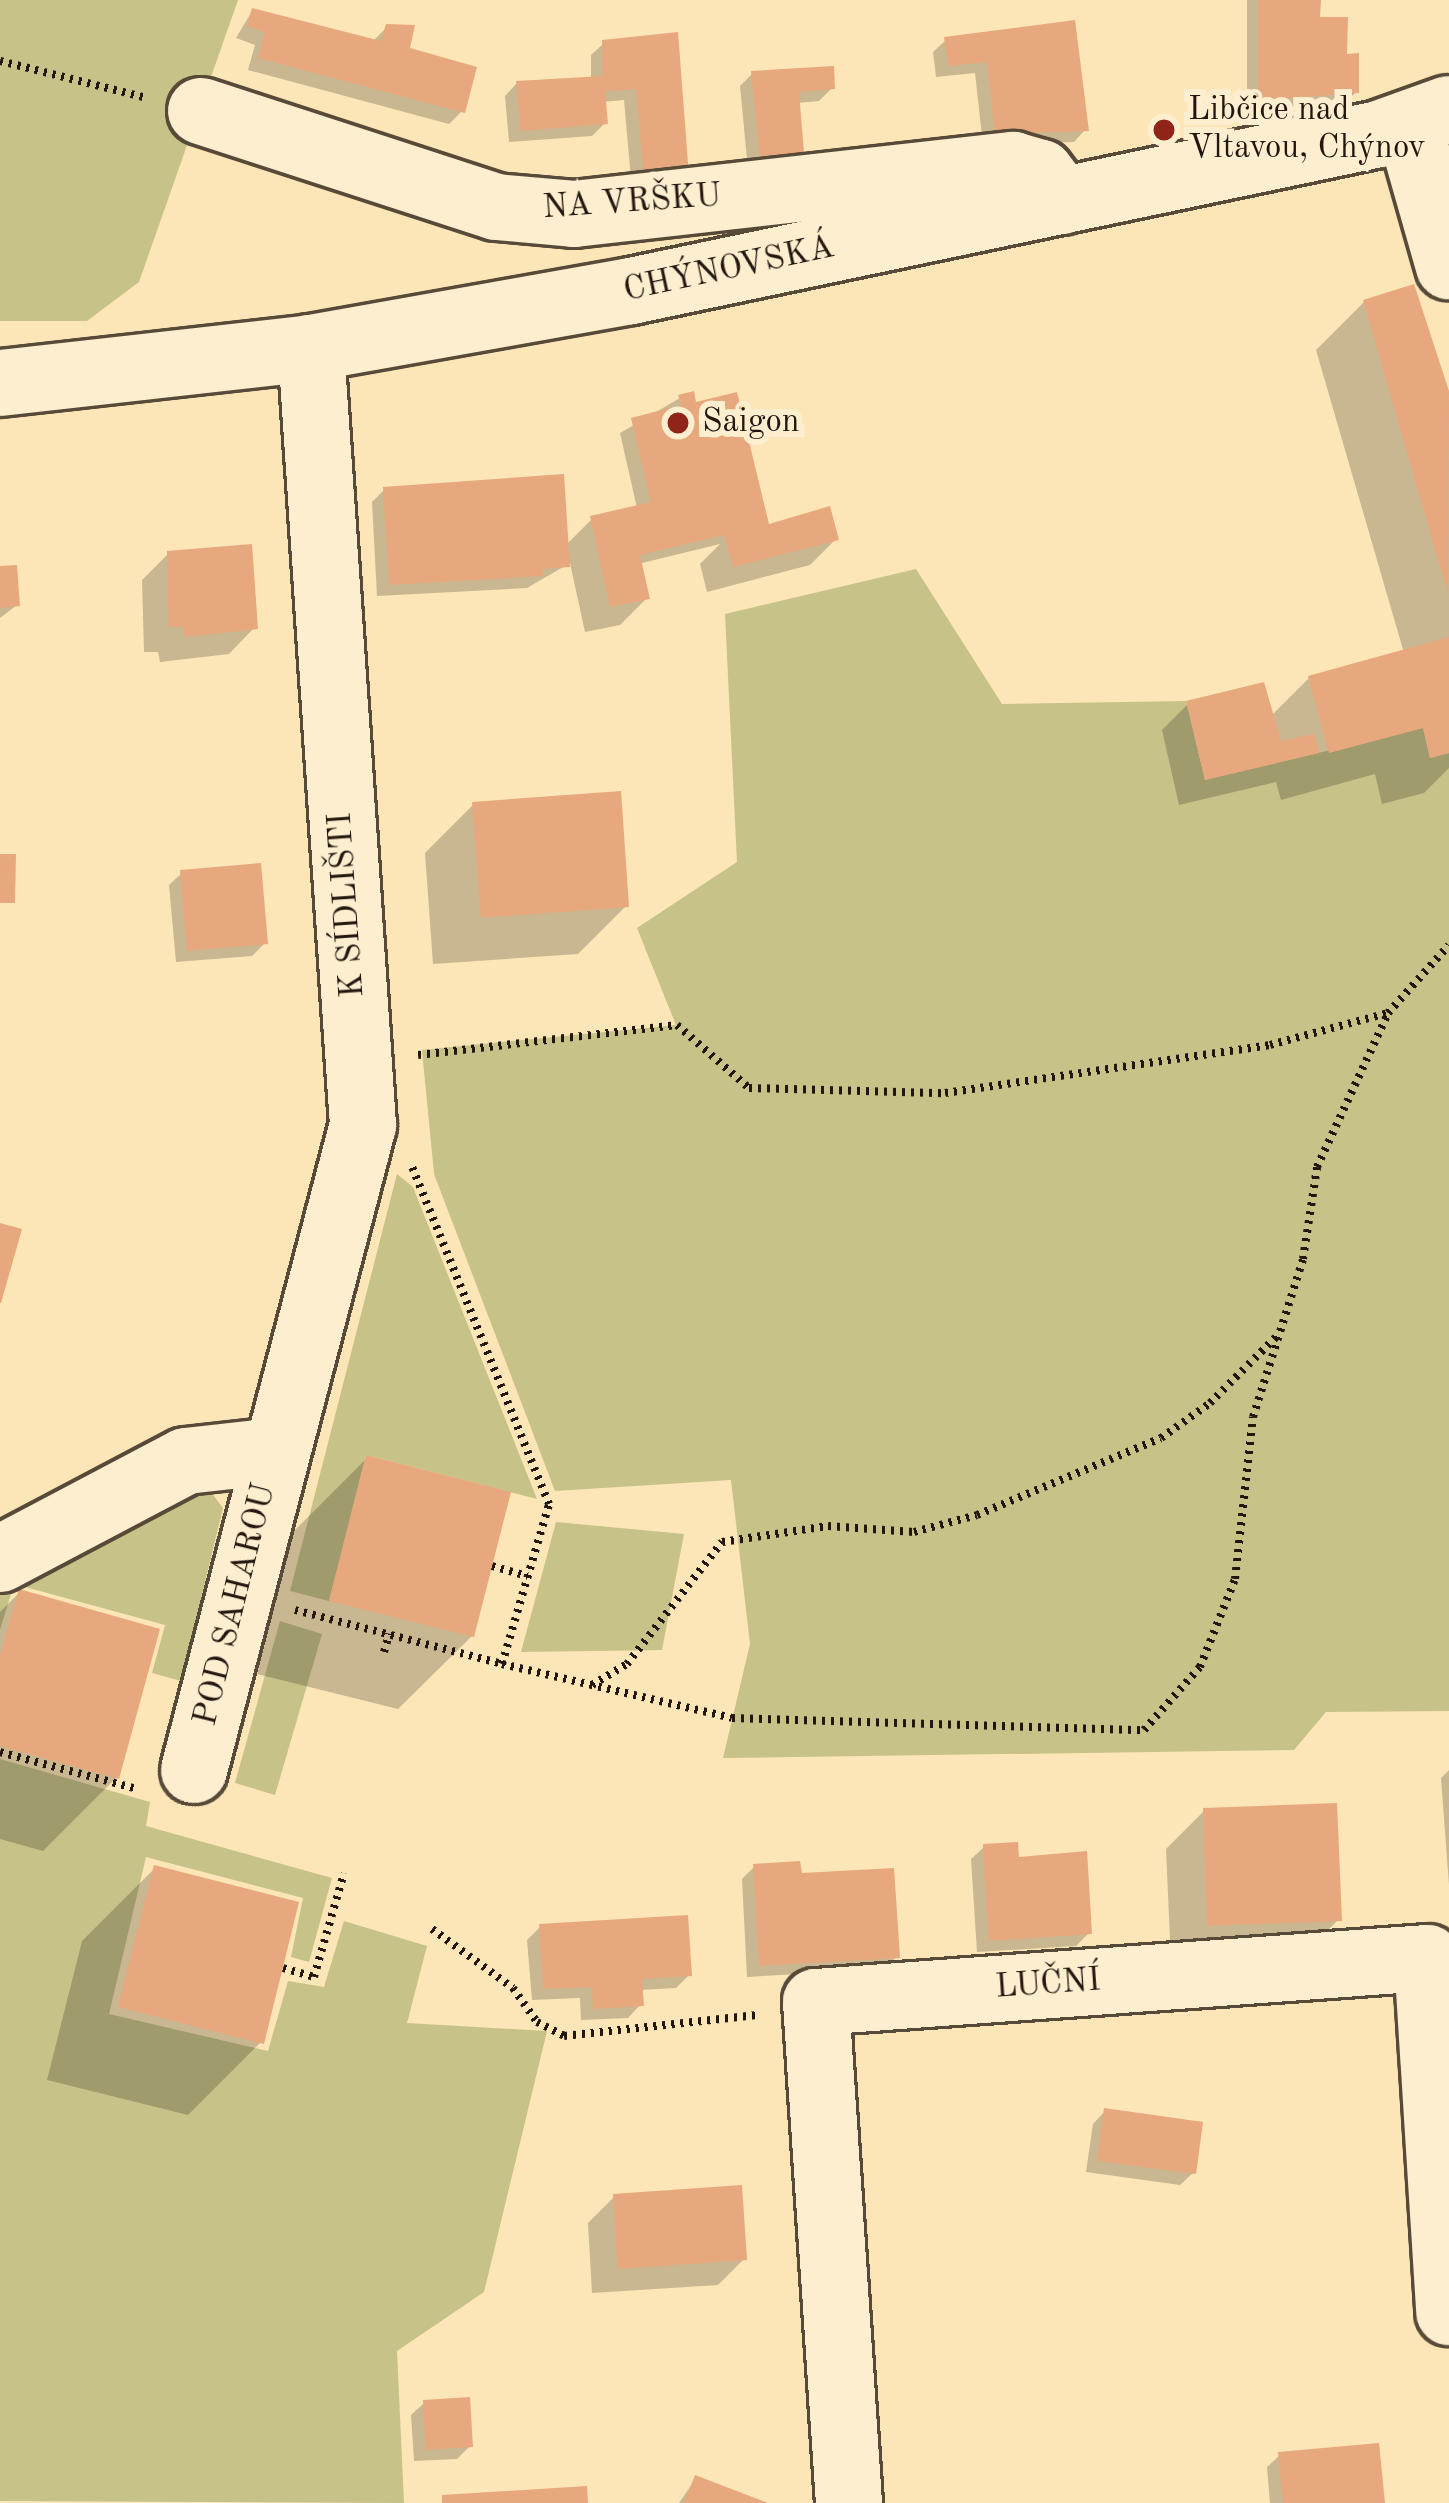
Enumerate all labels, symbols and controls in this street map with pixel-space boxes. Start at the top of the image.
place label: Libčice nad Vltavou, Chýnov [1188,91,1425,169]
marker: Libčice nad Vltavou, Chýnov [1151,117,1177,143]
street label: NA VRŠKU [541,177,723,229]
street label: CHÝNOVSKÁ [620,228,838,312]
place label: Saigon [702,403,800,443]
marker: Saigon [665,410,691,436]
street label: K SÍDLIŠTI [322,811,374,999]
street label: POD SAHAROU [187,1480,285,1730]
street label: LUČNÍ [994,1962,1102,2008]

